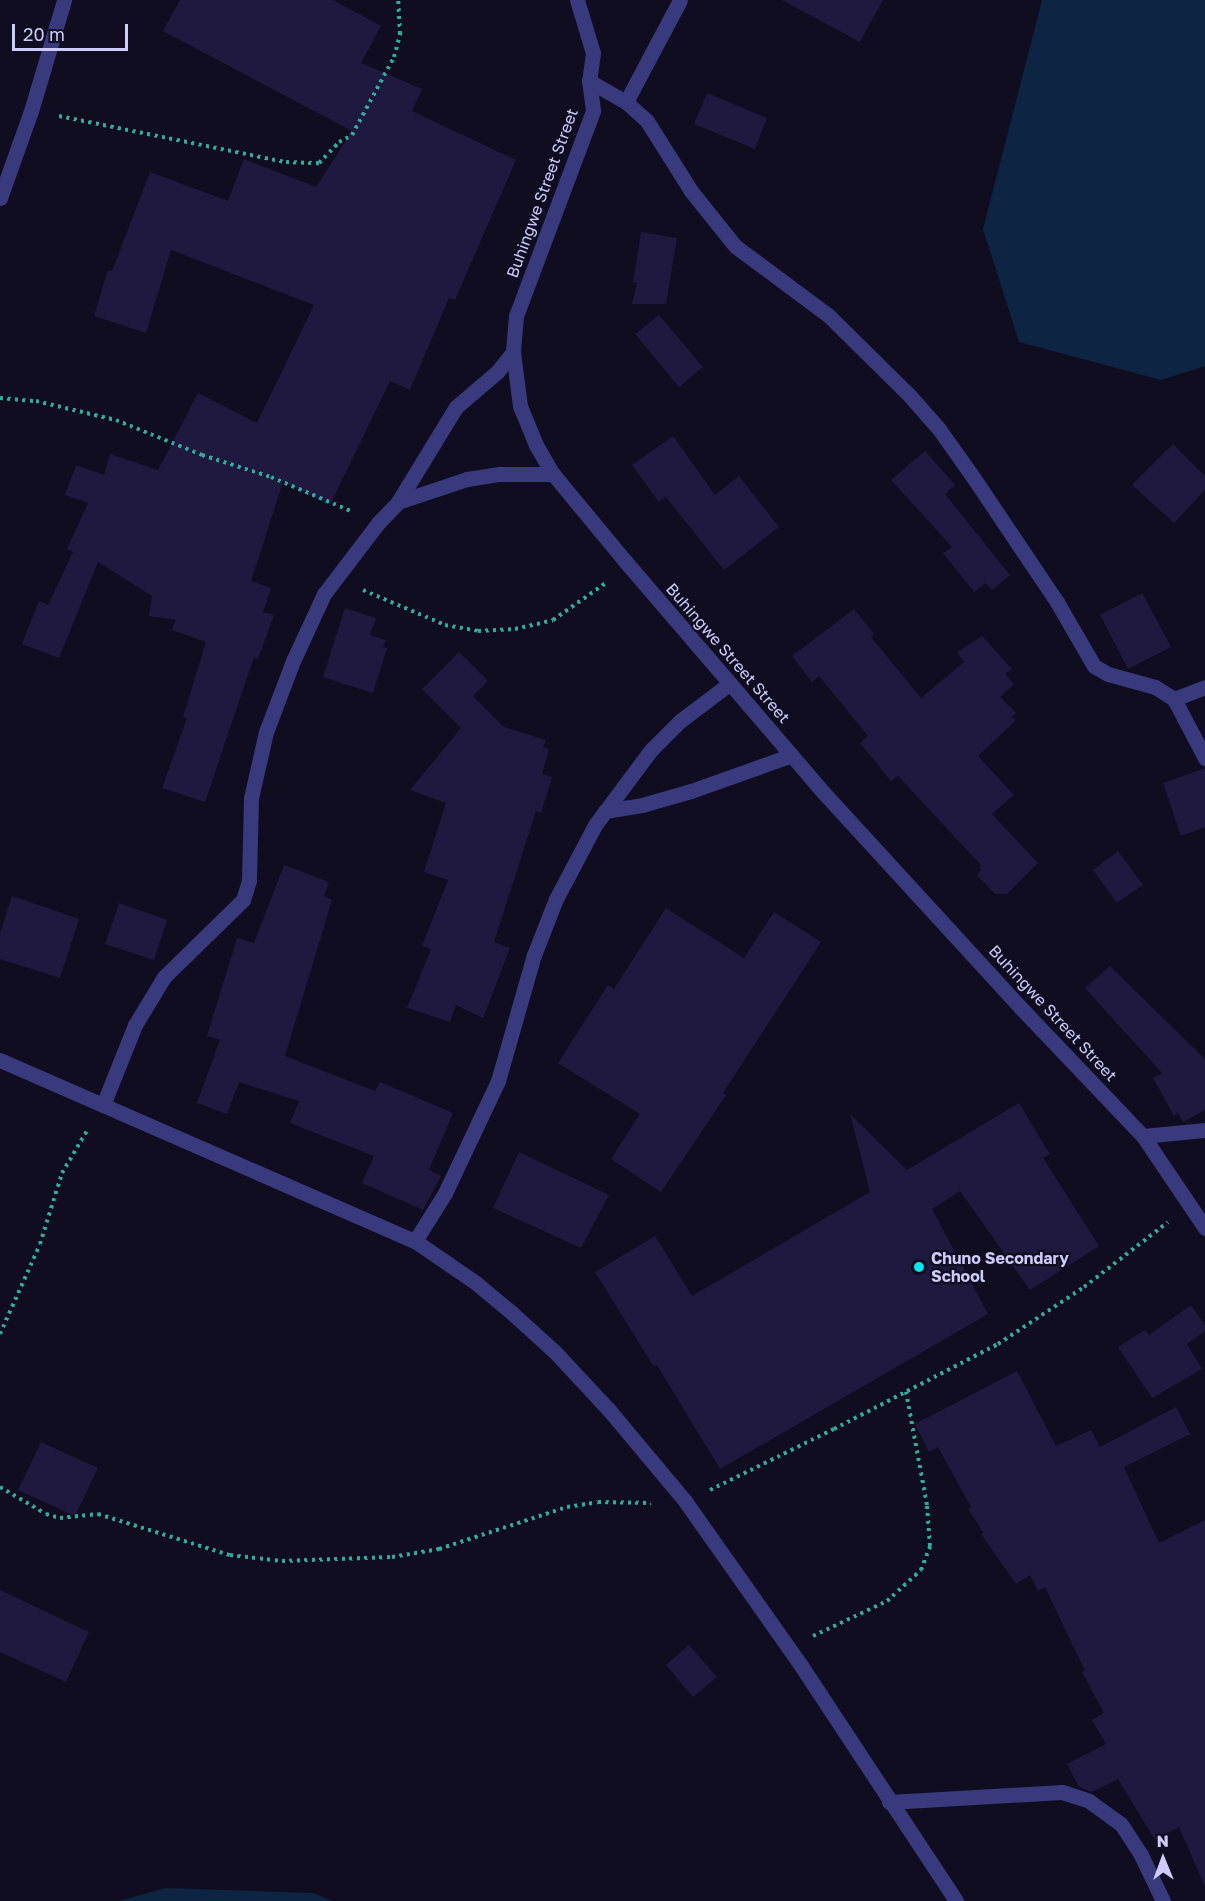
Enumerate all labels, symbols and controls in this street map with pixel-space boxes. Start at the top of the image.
scale bar [15,12,130,50]
text: 20 m [23,23,65,45]
street label: Buhingwe Street Street [502,106,582,280]
street label: Buhingwe Street Street [662,579,794,727]
street label: Buhingwe Street Street [985,941,1121,1085]
place label: Chuno Secondary School [931,1248,1069,1286]
marker: Chuno Secondary School [912,1260,926,1274]
north arrow [1133,1829,1193,1889]
text: N [1156,1831,1169,1851]

